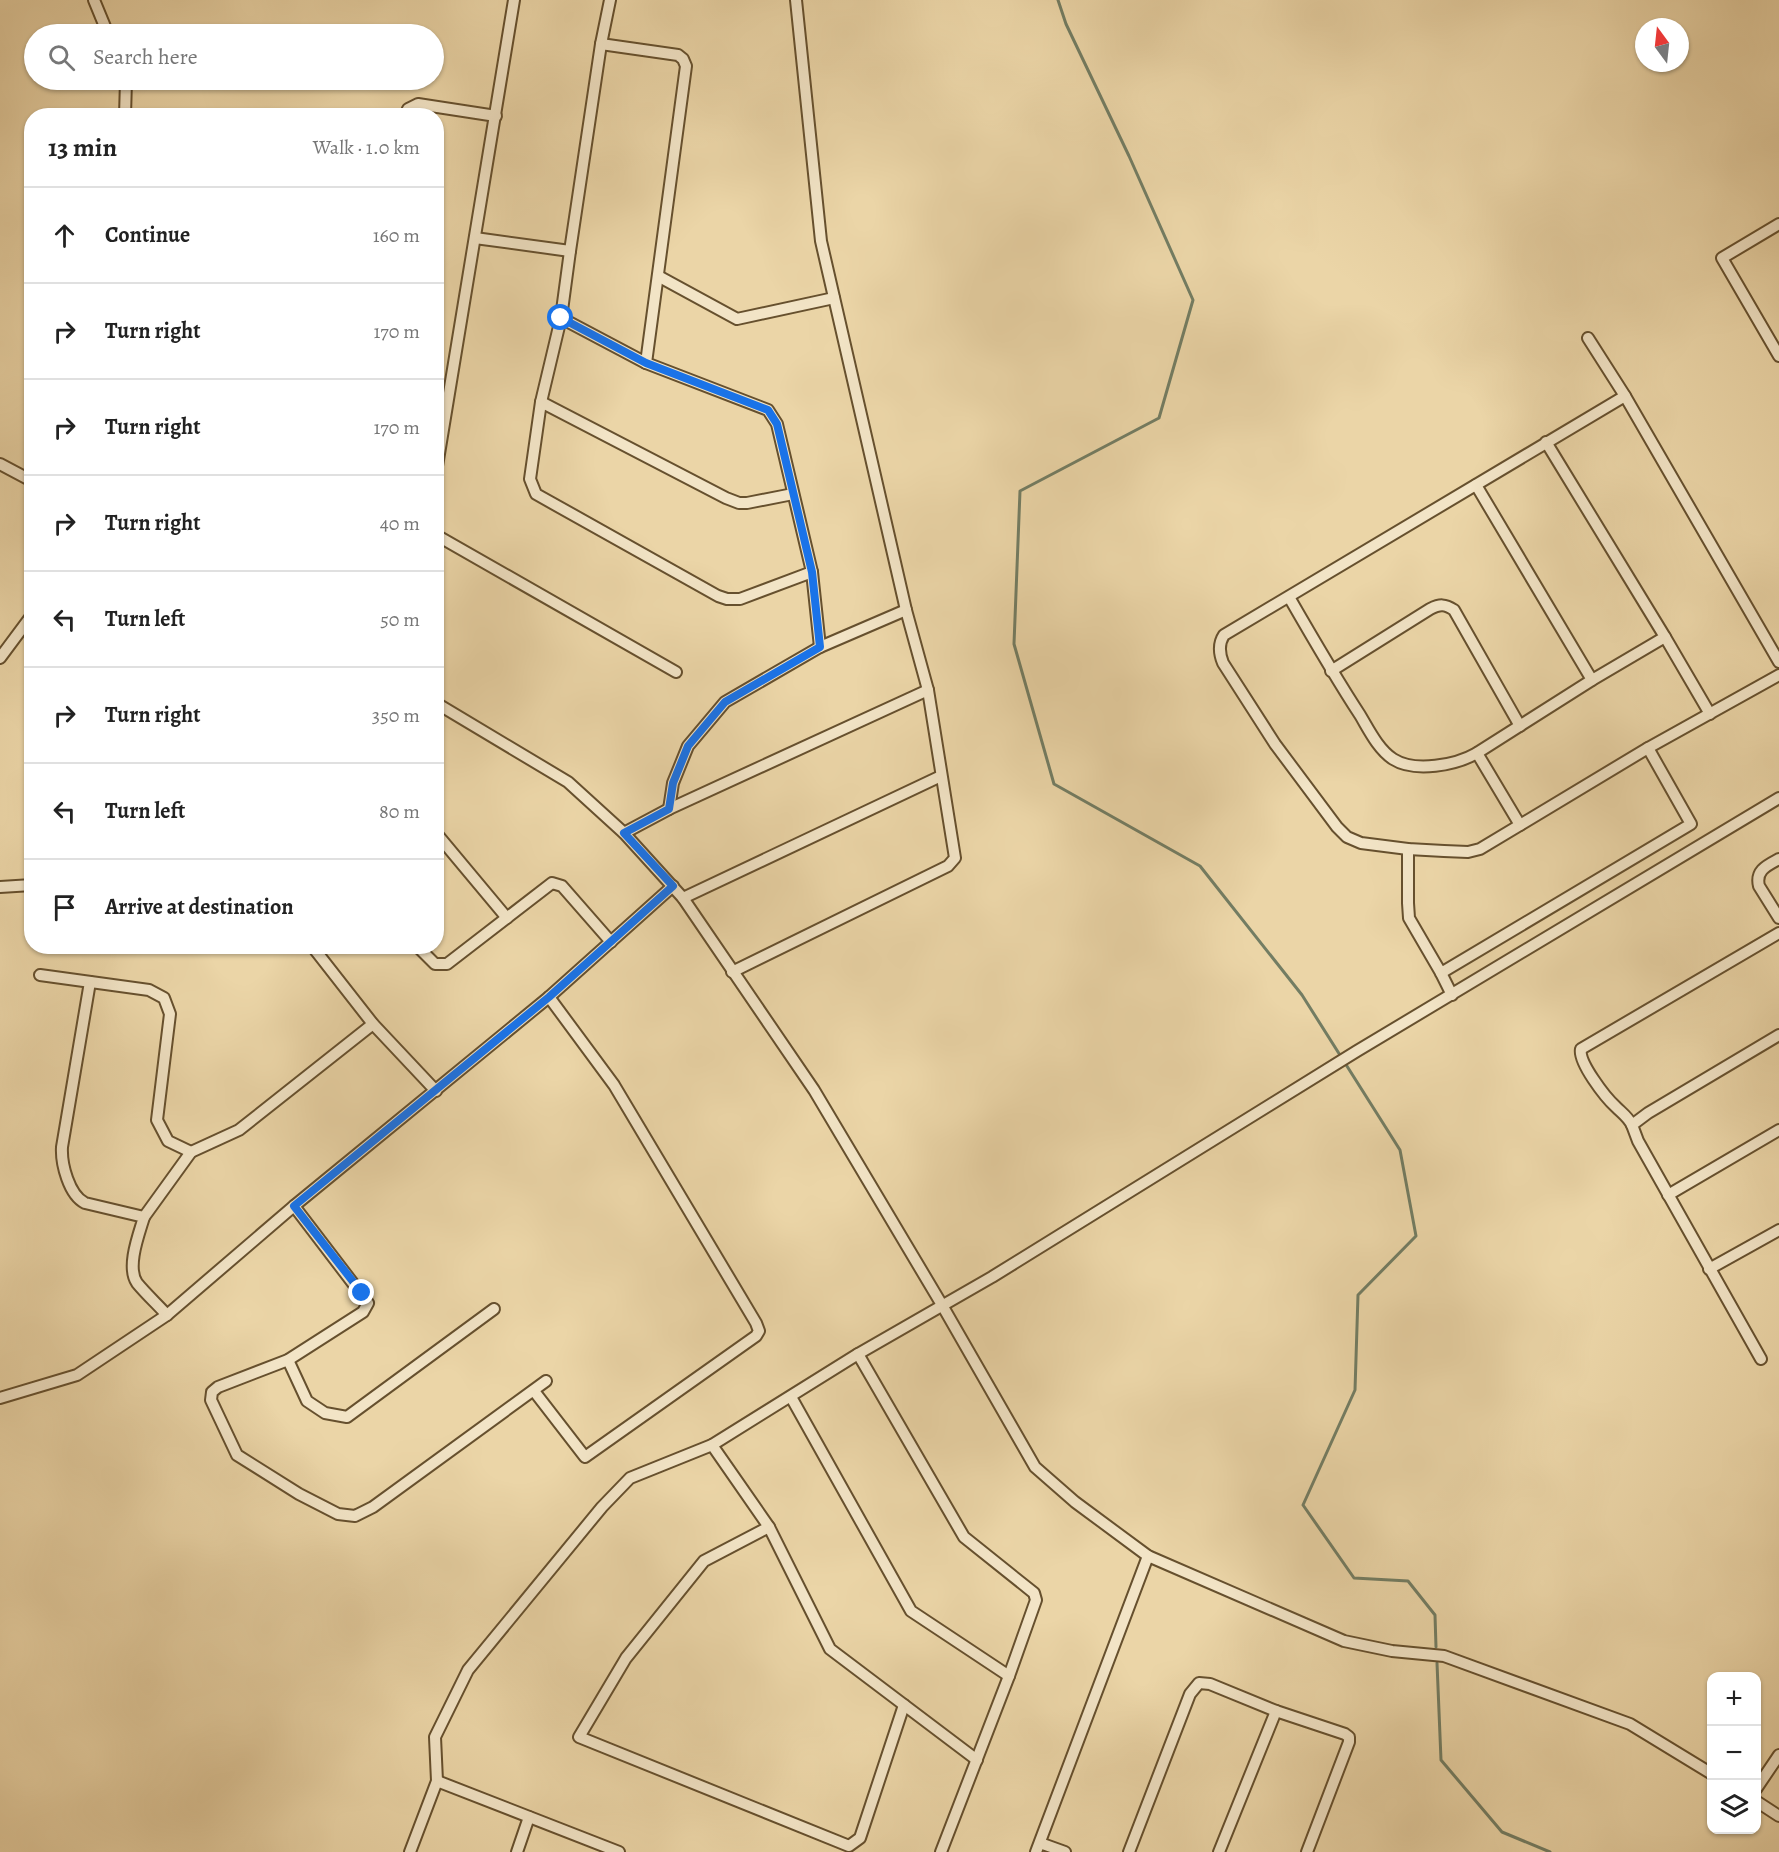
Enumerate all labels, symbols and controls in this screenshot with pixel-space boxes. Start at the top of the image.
north arrow [1635,18,1689,72]
search box [24,24,444,90]
icon: search [45,41,78,74]
text: Search here [93,42,198,72]
text: 13 min [48,130,117,165]
text: Walk · 1.0 km [313,134,420,161]
icon: ahead [48,219,81,252]
text: Continue [105,220,190,250]
text: 160 m [373,222,420,249]
route start [547,304,573,330]
icon: right [48,315,81,348]
text: Turn right [105,316,201,346]
text: 170 m [374,318,420,345]
icon: right [48,411,81,444]
text: Turn right [105,412,201,442]
text: 170 m [374,414,420,441]
icon: right [48,507,81,540]
text: Turn right [105,508,201,538]
text: 40 m [380,510,420,537]
icon: left [48,603,81,636]
text: Turn left [105,604,185,634]
text: 50 m [380,606,420,633]
icon: right [48,699,81,732]
text: Turn right [105,700,201,730]
text: 350 m [372,702,420,729]
icon: left [48,795,81,828]
text: Turn left [105,796,185,826]
text: 80 m [379,798,420,825]
icon: arrive [48,891,81,924]
text: Arrive at destination [105,892,294,922]
route end [348,1279,374,1305]
map controls [1707,1672,1761,1834]
button: + [1707,1672,1761,1726]
button: − [1707,1726,1761,1780]
button: layers [1707,1780,1761,1834]

